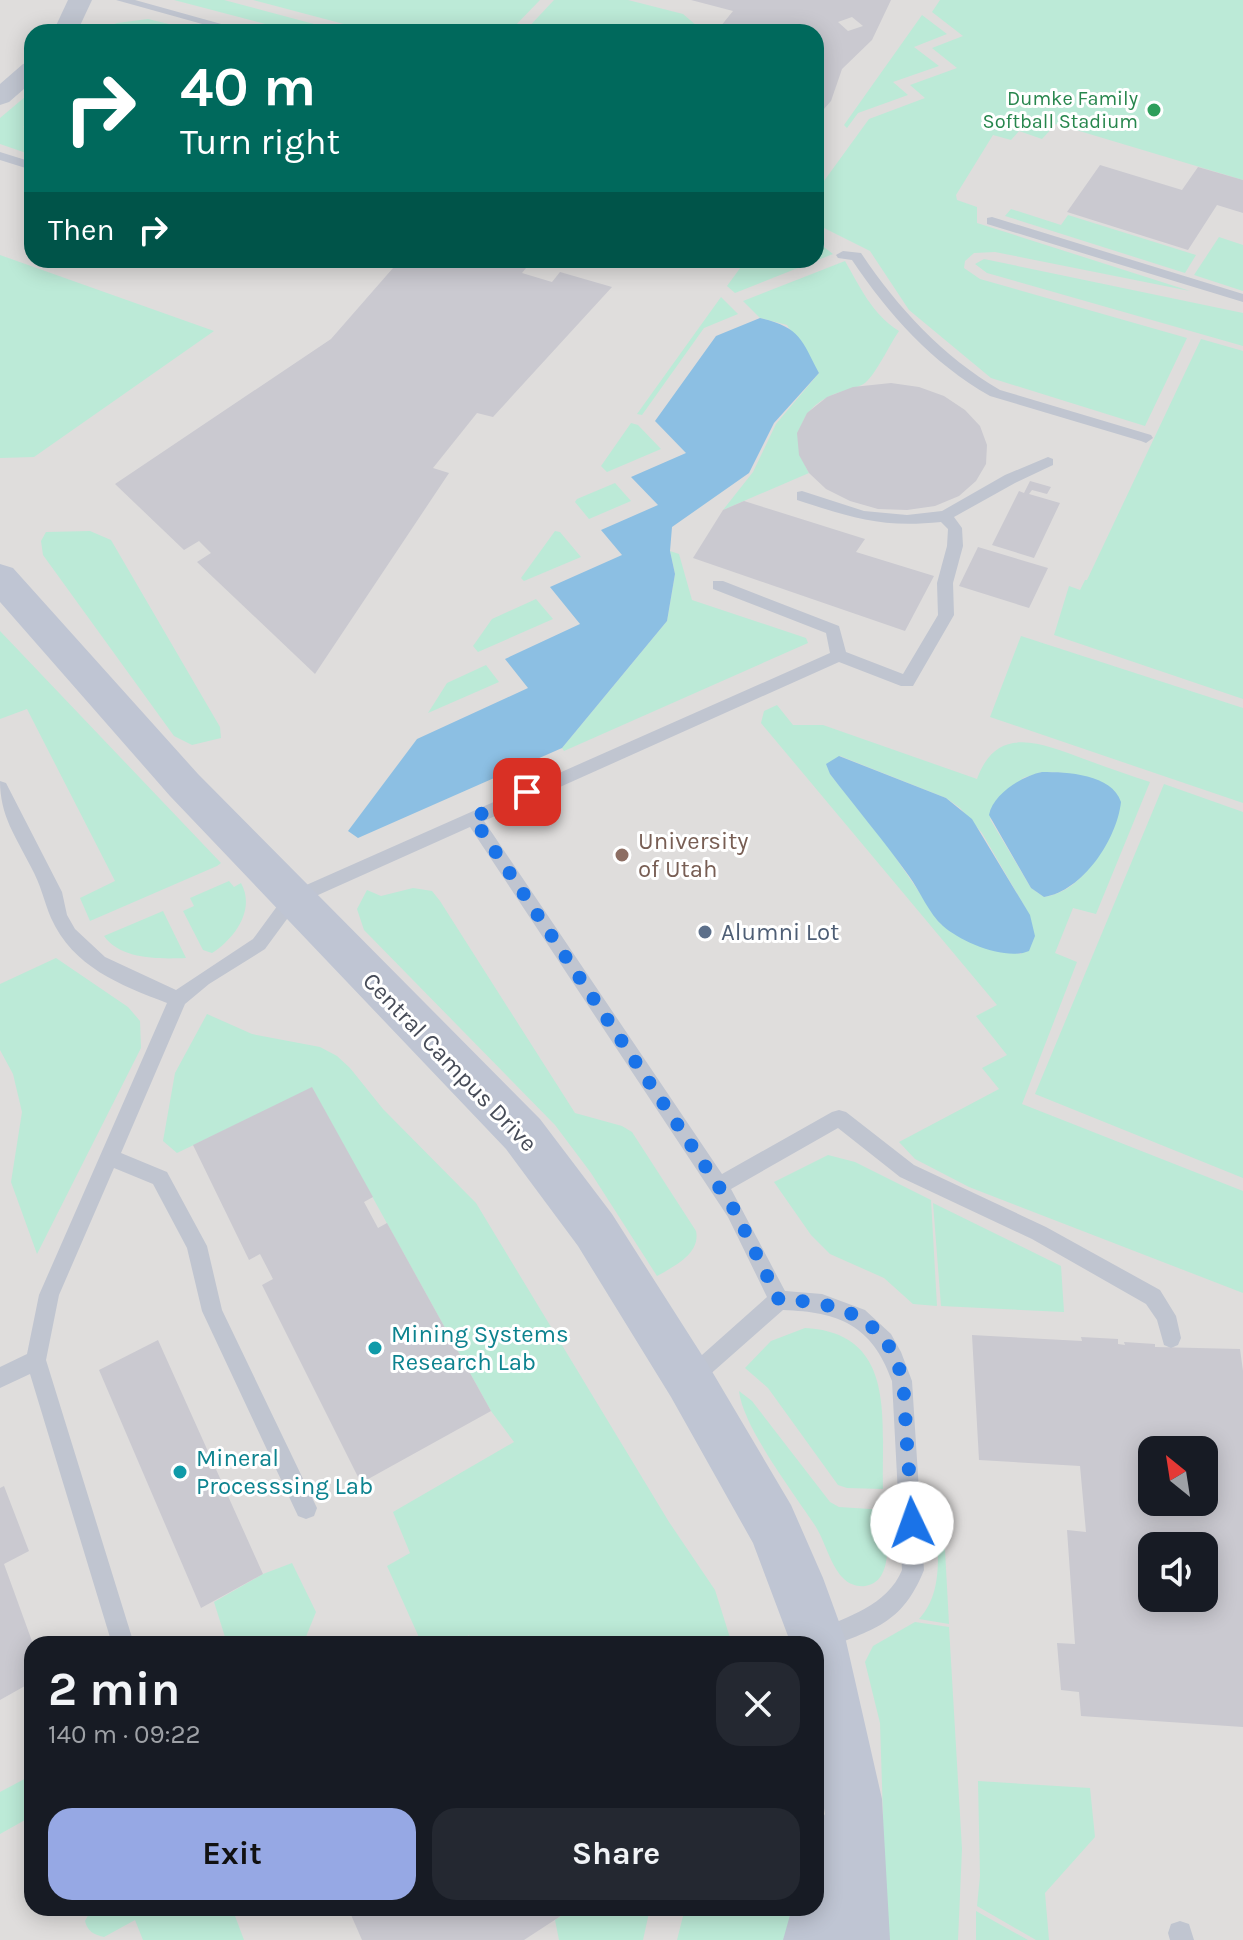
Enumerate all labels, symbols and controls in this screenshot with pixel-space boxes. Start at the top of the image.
text: 40 m [180,54,316,119]
icon: right [48,56,152,160]
place label: Dumke Family Softball Stadium [983,87,1138,133]
marker: Dumke Family Softball Stadium [1145,101,1163,119]
text: Turn right [180,121,340,163]
icon: right [131,208,175,252]
text: Then [48,212,115,248]
pin [493,758,561,826]
icon: arrive [505,770,549,814]
place label: University of Utah [638,827,748,883]
marker: University of Utah [613,846,631,864]
place label: Alumni Lot [721,918,839,946]
marker: Alumni Lot [696,923,714,941]
street label: Central Campus Drive [357,967,543,1157]
place label: Mining Systems Research Lab [391,1320,569,1376]
marker: Mining Systems Research Lab [366,1339,384,1357]
north arrow [1138,1436,1218,1516]
map controls [1138,1436,1218,1612]
place label: Mineral Processsing Lab [196,1444,373,1500]
marker: Mineral Processsing Lab [171,1463,189,1481]
position arrow [870,1481,954,1565]
button: sound [1138,1532,1218,1612]
text: 2 min [48,1661,180,1717]
button: close [716,1662,800,1746]
text: 140 m · 09:22 [48,1719,201,1750]
button: Exit [48,1808,416,1900]
button: Share [432,1808,800,1900]

